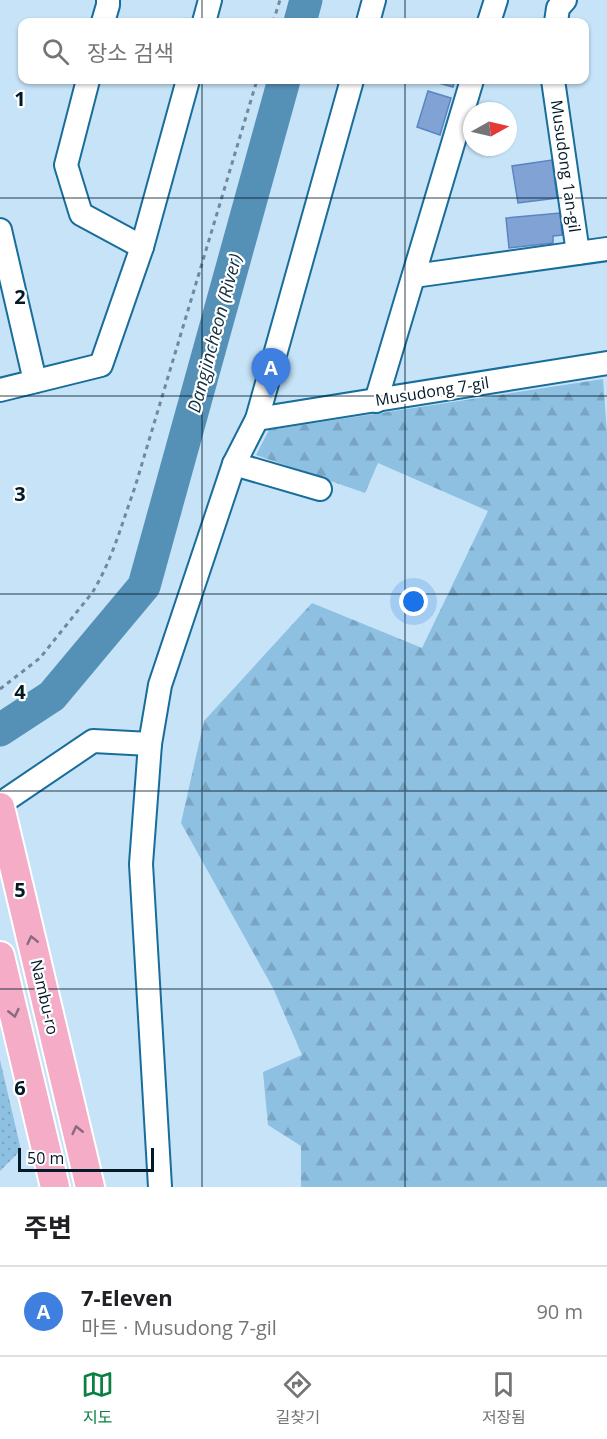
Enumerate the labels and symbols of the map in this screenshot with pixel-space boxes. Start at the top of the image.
text: 1 [14,85,26,112]
street label: Musudong 1an-gil [546,98,586,234]
north arrow [463,102,517,156]
water label: Dangjincheon (River) [181,251,247,415]
text: 2 [14,283,26,310]
pin: A [252,348,290,398]
street label: Musudong 7-gil [374,371,490,411]
text: 3 [14,480,26,507]
your location [399,587,428,616]
text: 4 [14,678,26,705]
text: 5 [14,876,26,903]
one-way arrow [26,936,39,946]
street label: Nambu-ro [26,957,64,1037]
one-way arrow [6,1008,19,1018]
text: 6 [14,1074,26,1101]
one-way arrow [71,1125,84,1135]
scale bar [18,1145,154,1172]

